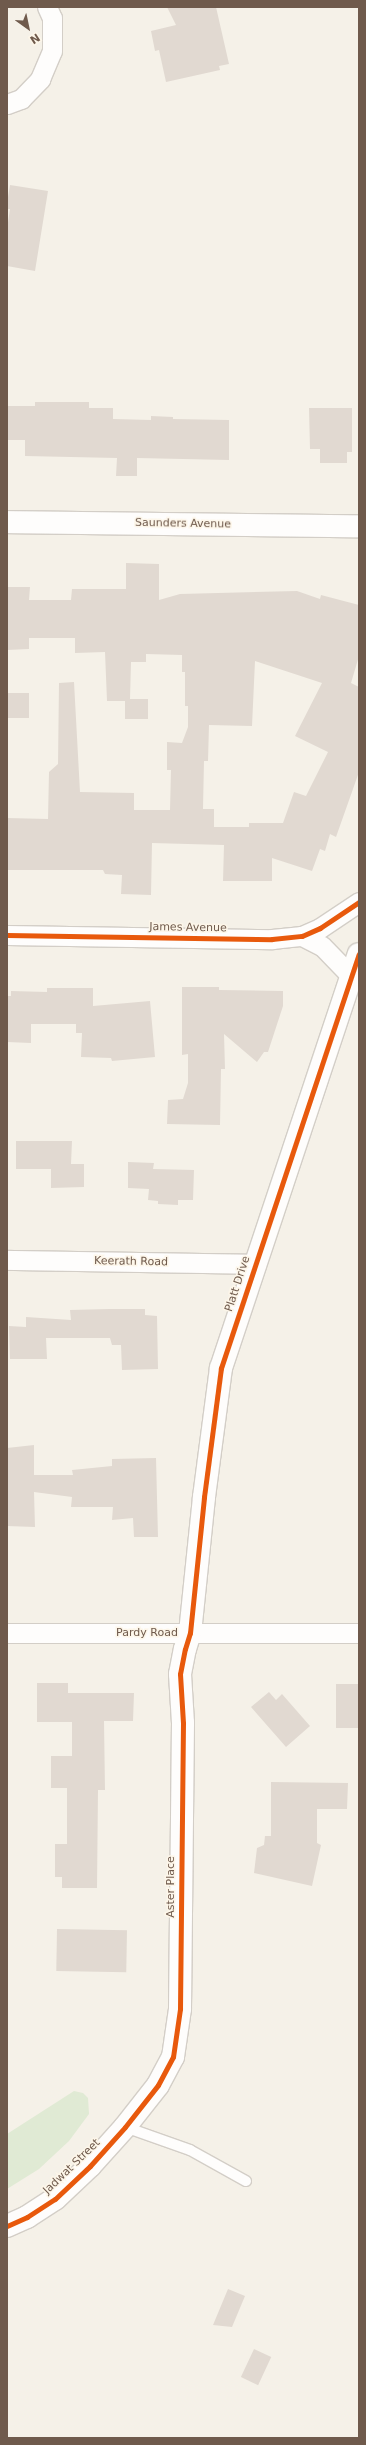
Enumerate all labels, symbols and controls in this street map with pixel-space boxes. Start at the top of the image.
north arrow [8,8,48,48]
text: N [27,31,42,46]
street label: Saunders Avenue [135,517,231,531]
street label: James Avenue [149,921,227,935]
street label: Platt Drive [223,1254,253,1314]
street label: Keerath Road [94,1255,168,1269]
street label: Pardy Road [116,1626,178,1640]
street label: Aster Place [164,1856,178,1918]
street label: Jadwat Street [41,2137,103,2197]

